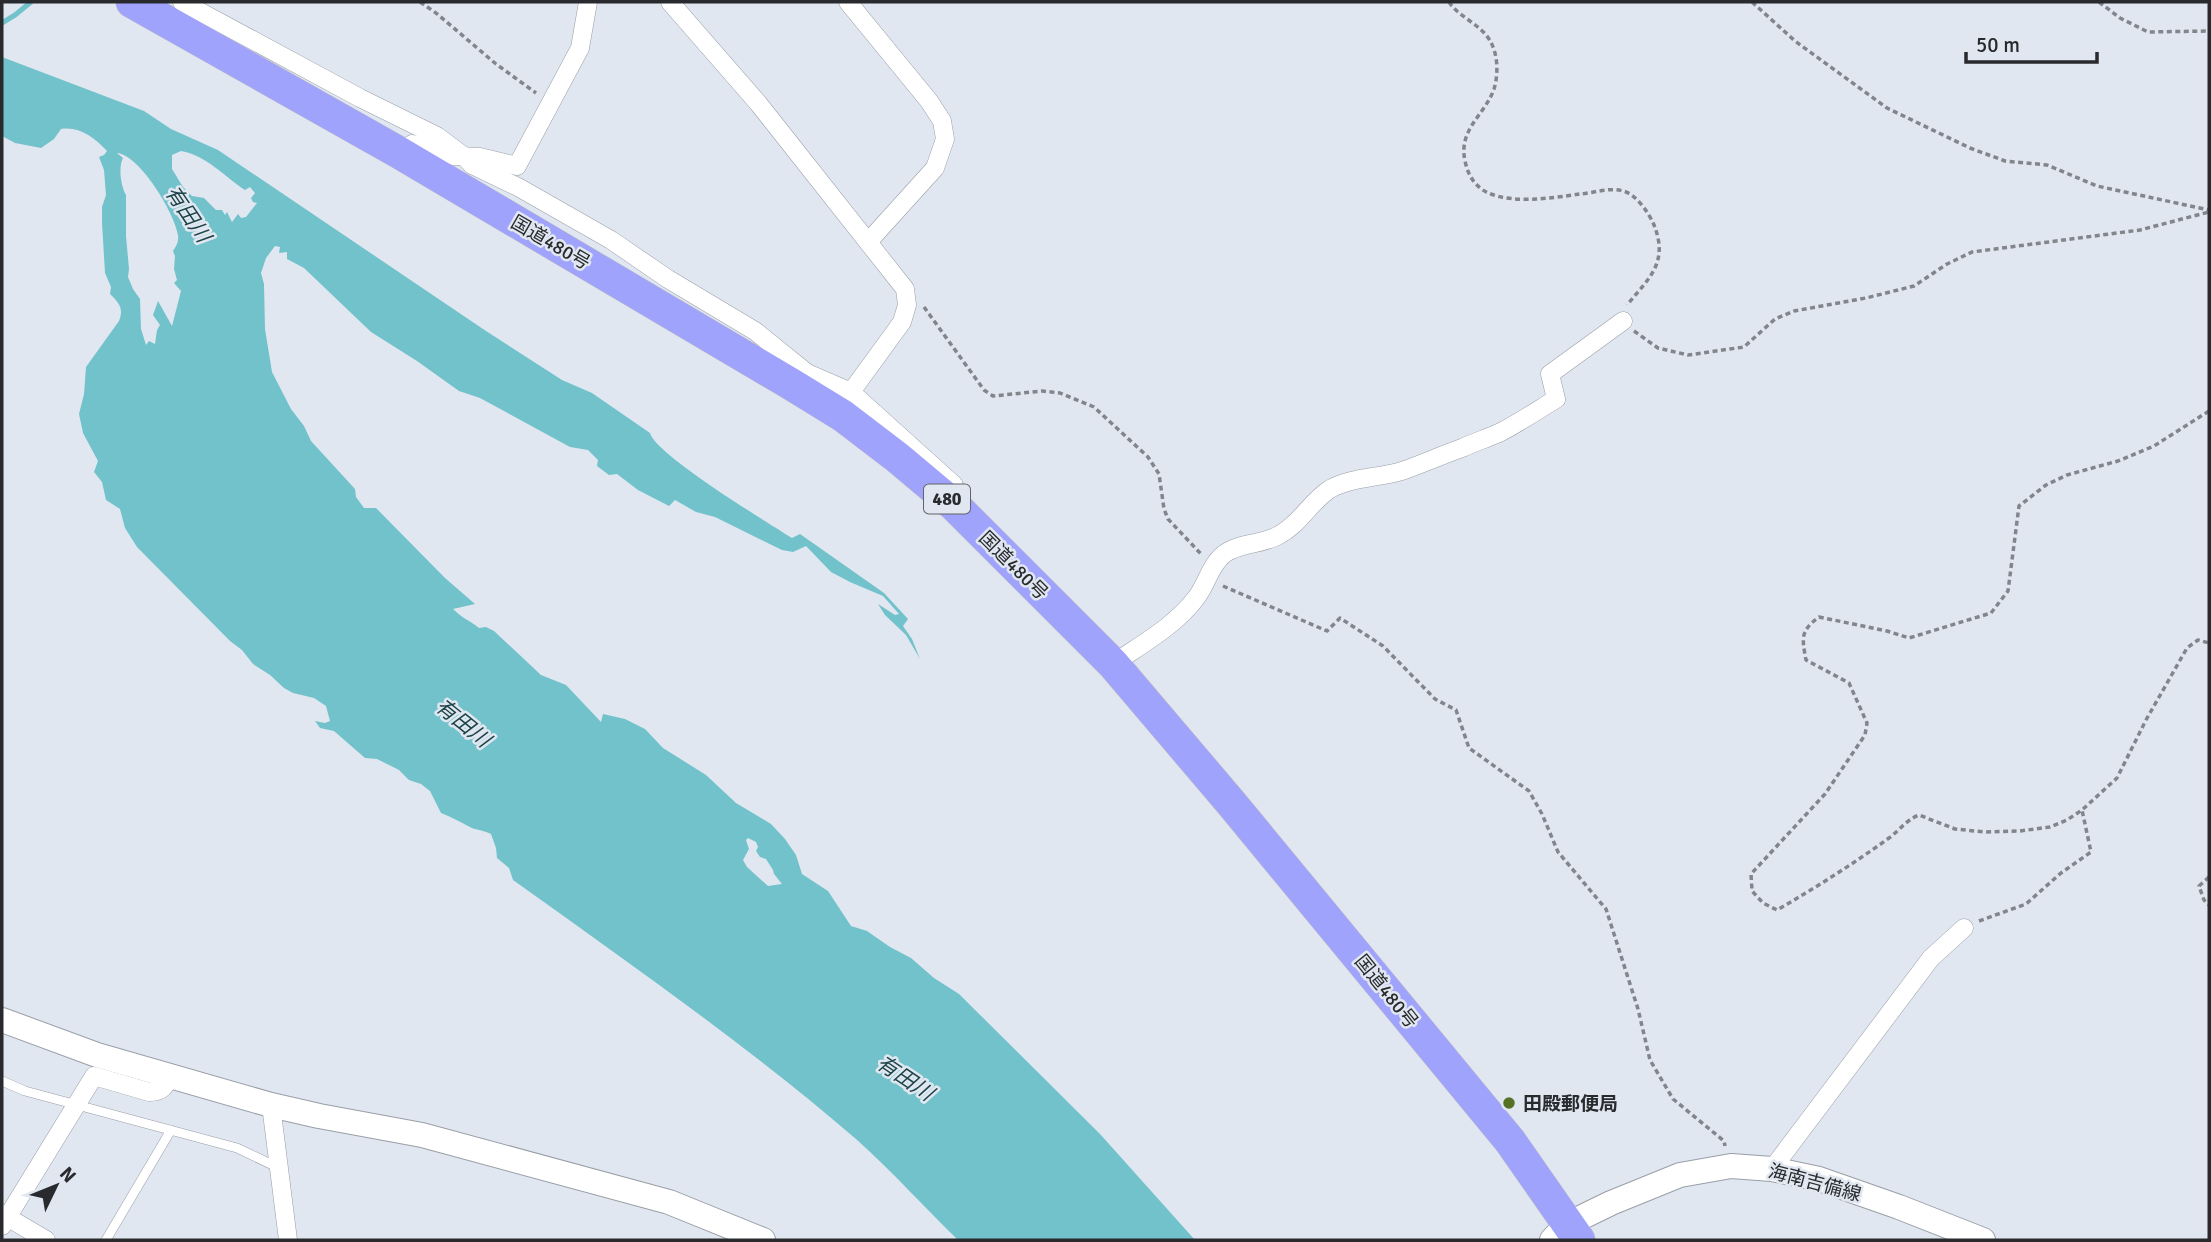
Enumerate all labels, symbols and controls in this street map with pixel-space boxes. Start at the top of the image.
scale bar [1966,21,2097,65]
text: 50 m [1976,32,2020,58]
water label: 有田川 [160,181,218,249]
street label: 国道480号 [506,211,595,275]
road number: 480 [924,485,970,514]
street label: 国道480号 [974,526,1053,605]
water label: 有田川 [430,693,497,754]
street label: 国道480号 [1349,950,1423,1033]
water label: 有田川 [872,1050,940,1108]
place label: 田殿郵便局 [1523,1092,1618,1116]
marker: 田殿郵便局 [1501,1095,1517,1111]
north arrow [21,1151,91,1221]
street label: 海南吉備線 [1766,1159,1864,1207]
text: N [54,1162,81,1188]

